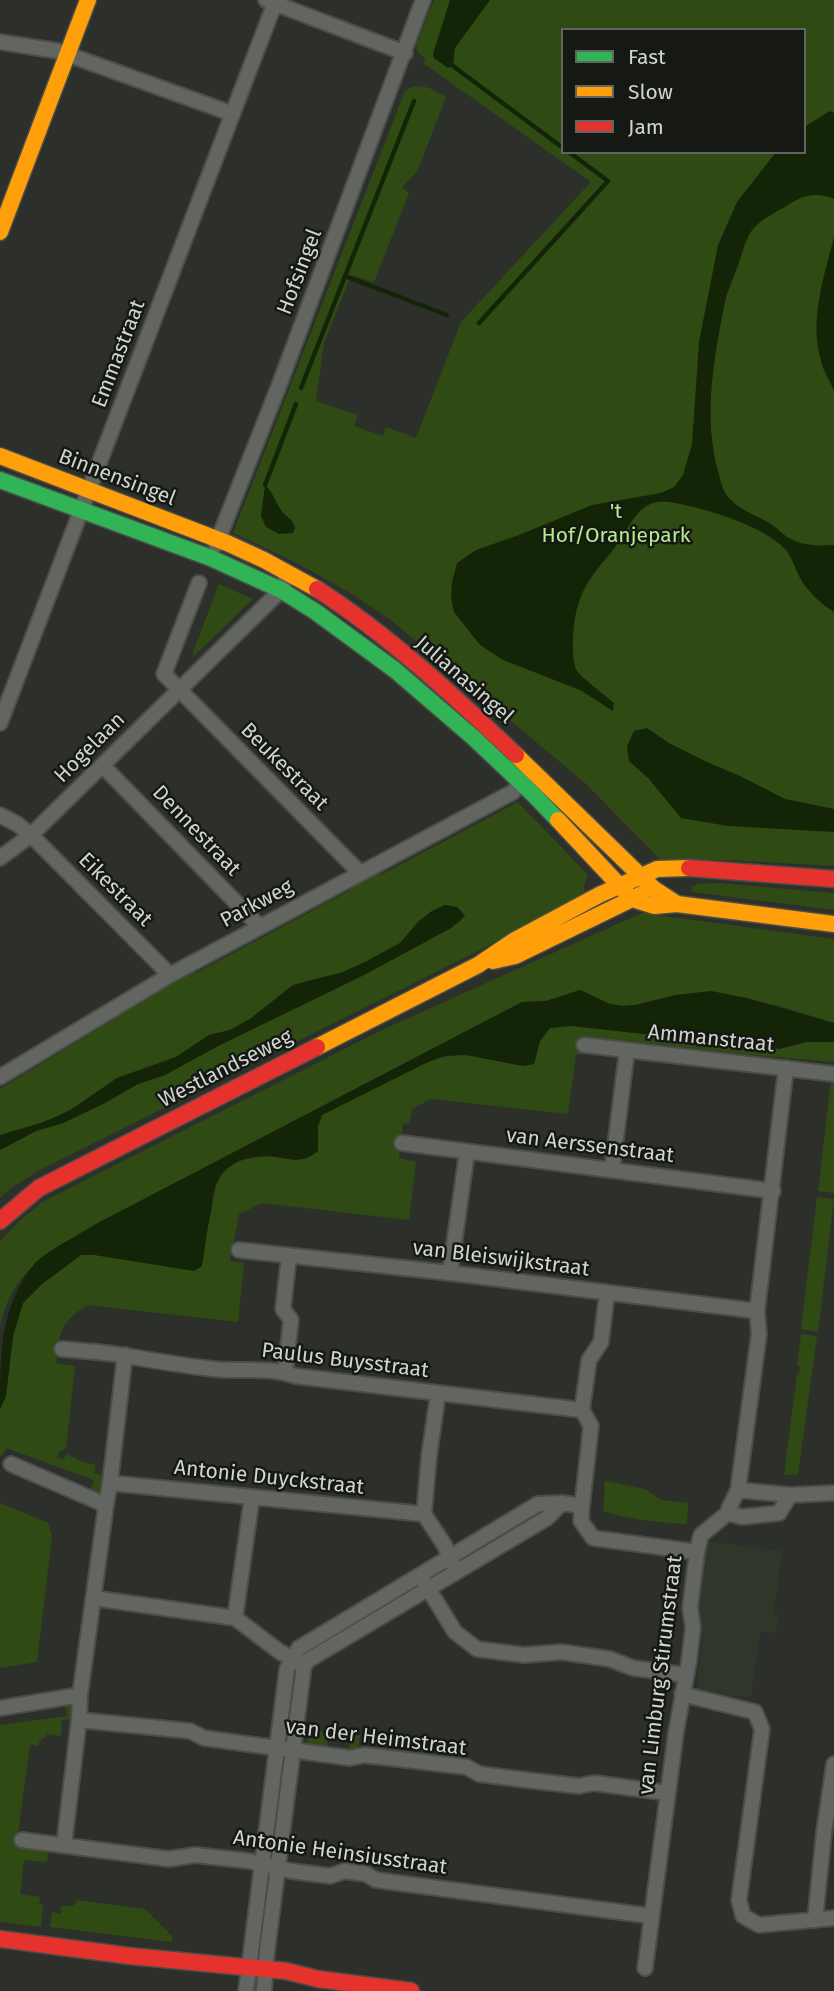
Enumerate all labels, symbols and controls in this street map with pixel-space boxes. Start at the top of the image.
legend [561,28,806,154]
text: Fast [628,44,666,70]
text: Slow [628,79,673,105]
text: Jam [628,114,664,140]
street label: Hofsingel [272,226,328,318]
street label: Emmastraat [87,297,151,411]
street label: Binnensingel [55,444,179,512]
park label: 't Hof/Oranjepark [541,499,691,549]
street label: Julianasingel [410,631,518,729]
street label: Hogelaan [49,707,131,789]
street label: Beukestraat [235,718,333,816]
street label: Dennestraat [147,780,245,882]
street label: Eikestraat [73,848,157,932]
street label: Parkweg [216,874,298,934]
street label: Ammanstraat [647,1020,775,1058]
street label: Westlandseweg [155,1024,297,1114]
street label: van Aerssenstraat [505,1123,675,1169]
street label: van Bleiswijkstraat [411,1236,591,1282]
street label: Paulus Buysstraat [260,1338,430,1384]
street label: Antonie Duyckstraat [173,1455,365,1501]
street label: van Limburg Stirumstraat [634,1554,688,1796]
street label: van der Heimstraat [284,1714,468,1762]
street label: Antonie Heinsiusstraat [231,1826,449,1880]

